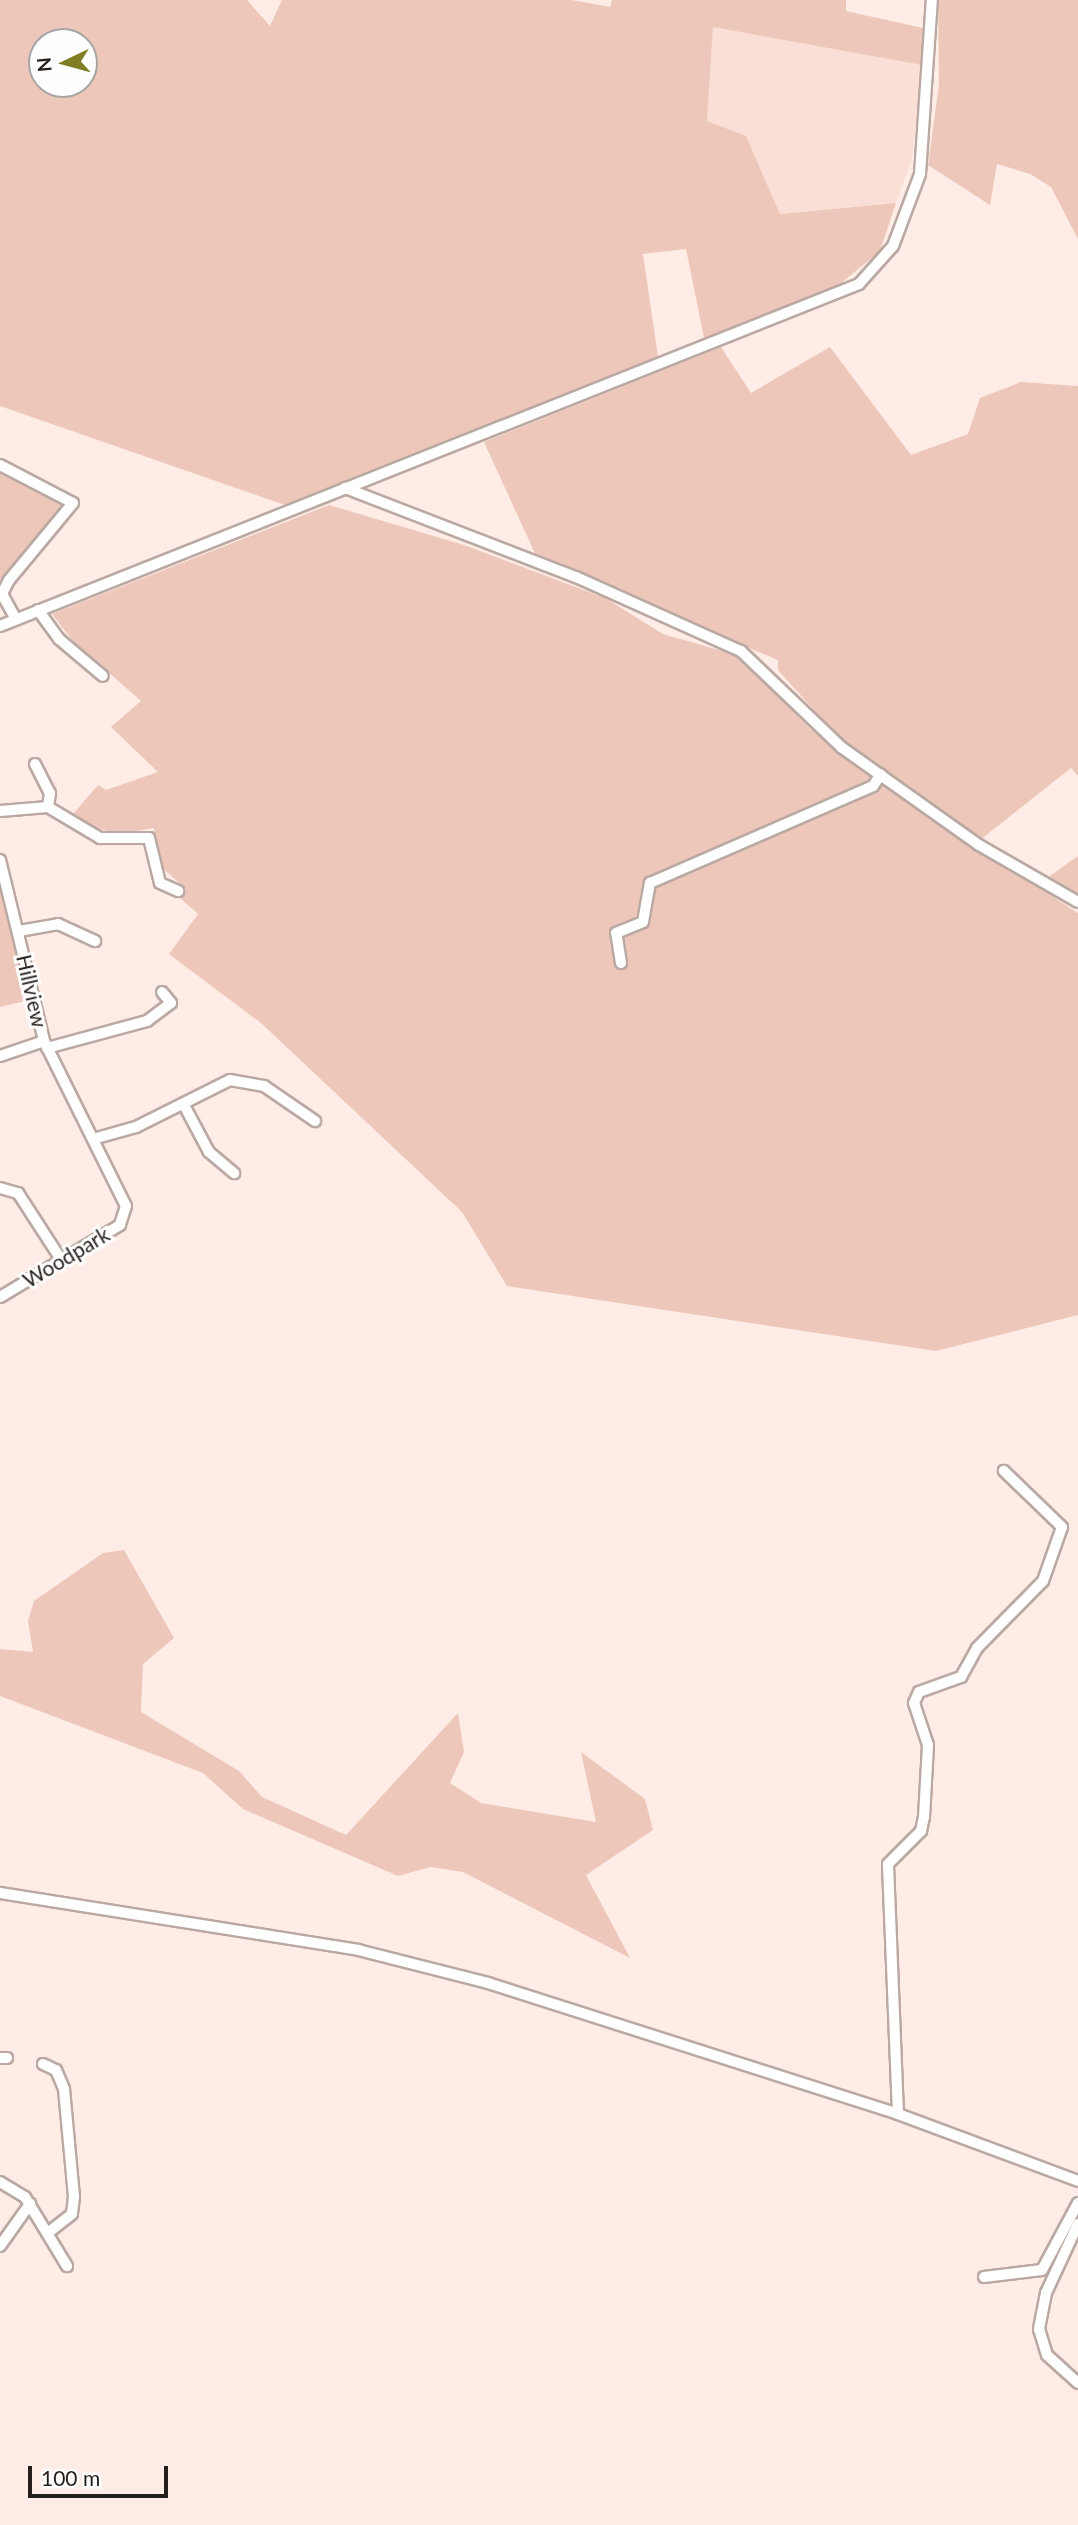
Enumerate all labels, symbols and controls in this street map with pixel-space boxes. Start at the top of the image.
north arrow [28,28,98,98]
text: N [31,56,56,73]
street label: Hillview [11,952,53,1030]
street label: Woodpark [18,1221,114,1293]
scale bar [32,2452,172,2496]
text: 100 m [41,2465,100,2490]

